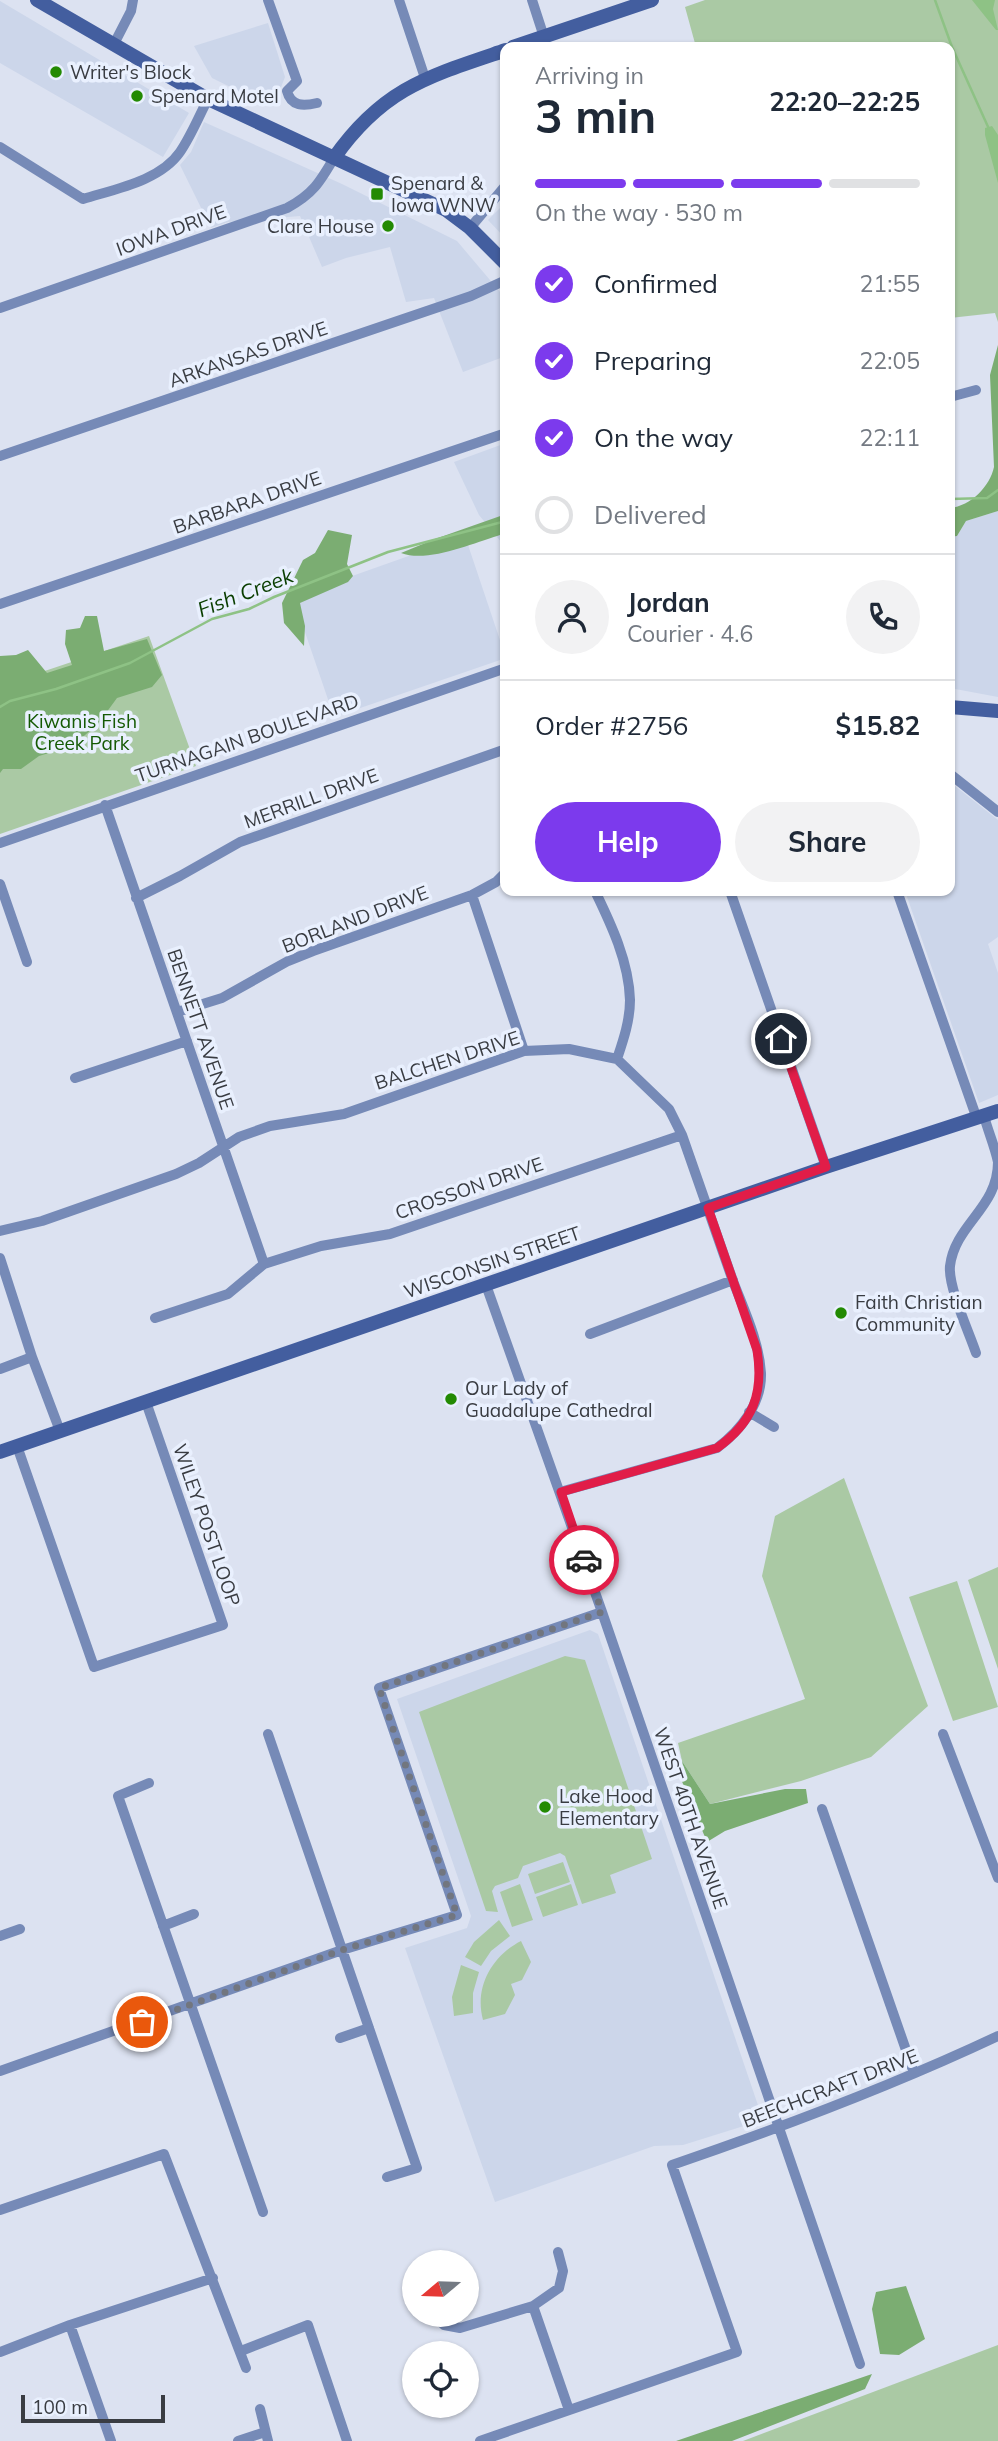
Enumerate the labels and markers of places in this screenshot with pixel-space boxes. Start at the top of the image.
place label: Writer's Block [70,60,192,84]
marker: Writer's Block [48,64,64,80]
place label: Spenard Motel [151,84,279,108]
marker: Spenard Motel [129,88,145,104]
place label: Spenard & Iowa WNW [391,171,496,217]
marker: Spenard & Iowa WNW [369,186,385,202]
place label: Clare House [267,214,374,238]
marker: Clare House [380,218,396,234]
pin [751,1009,811,1069]
place label: Faith Christian Community [855,1290,983,1336]
marker: Faith Christian Community [833,1305,849,1321]
place label: Our Lady of Guadalupe Cathedral [465,1376,653,1422]
marker: Our Lady of Guadalupe Cathedral [443,1391,459,1407]
place label: Lake Hood Elementary [559,1784,659,1830]
marker: Lake Hood Elementary [537,1799,553,1815]
pin [112,1992,172,2052]

